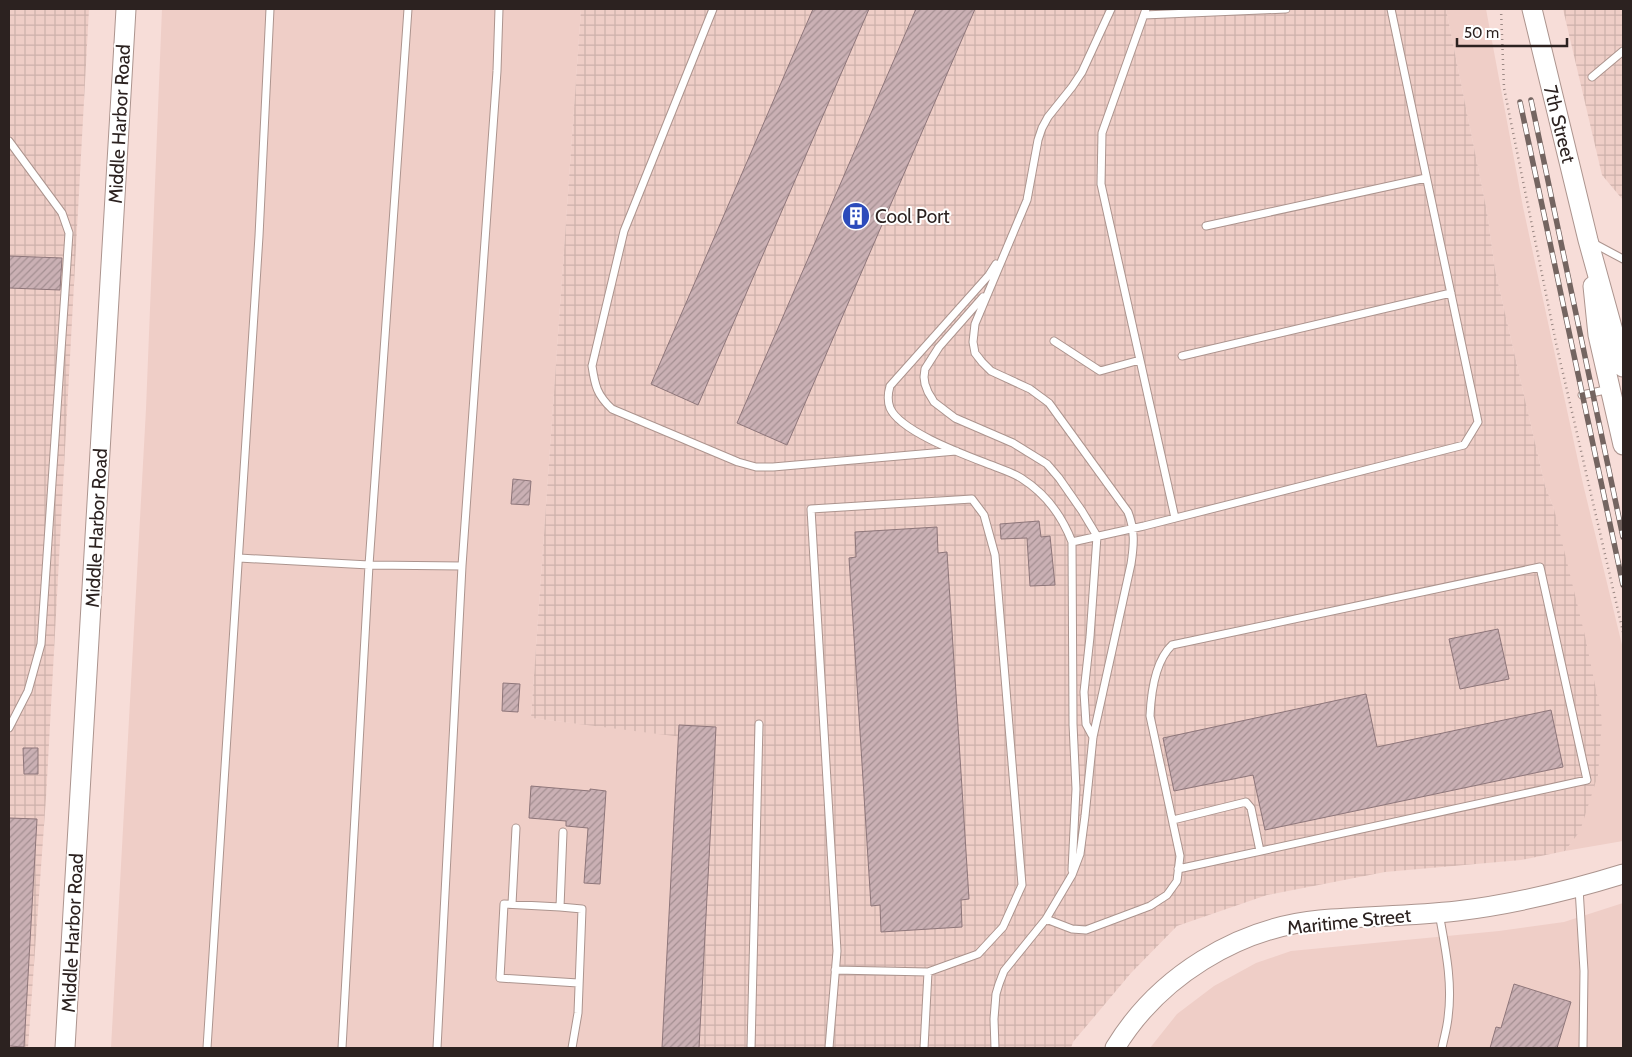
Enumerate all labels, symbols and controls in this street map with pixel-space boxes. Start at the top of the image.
scale bar [1457,15,1567,47]
text: 50 m [1464,24,1499,42]
street label: Middle Harbor Road [104,44,135,204]
street label: 7th Street [1539,83,1580,166]
building icon: Cool Port [841,201,871,231]
place label: Cool Port [875,205,950,228]
street label: Middle Harbor Road [81,448,112,608]
street label: Middle Harbor Road [57,853,88,1013]
street label: Maritime Street [1286,903,1413,939]

